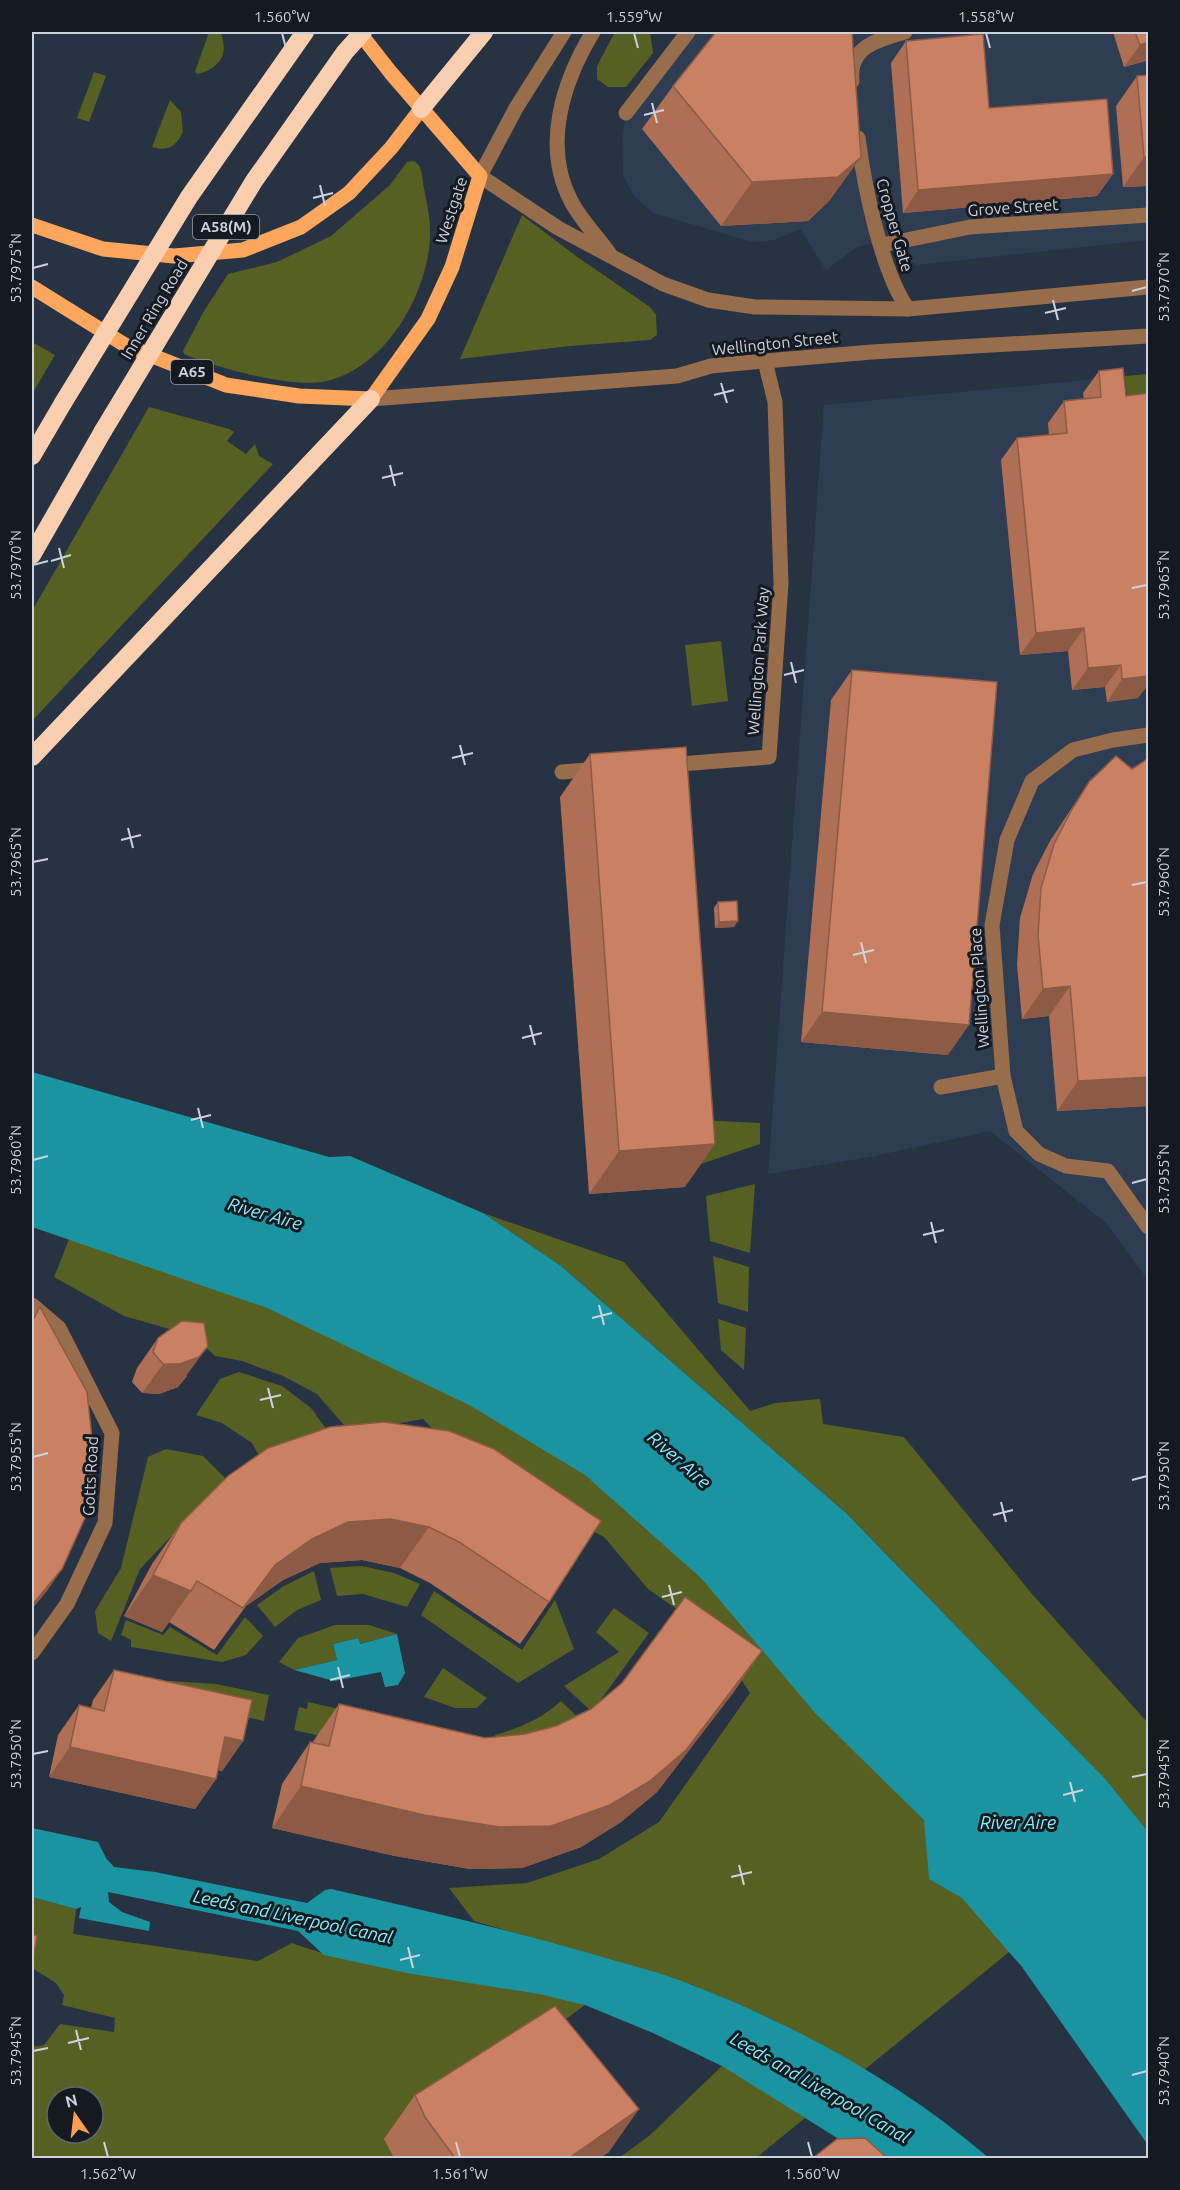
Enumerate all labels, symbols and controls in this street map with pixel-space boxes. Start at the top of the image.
text: 1.560°W [254,8,310,25]
text: 1.559°W [606,8,662,25]
text: 1.558°W [958,8,1014,25]
street label: Westgate [432,174,470,246]
street label: Cropper Gate [873,176,917,274]
street label: Grove Street [967,195,1060,219]
road number: A58(M) [193,215,259,239]
text: 53.7975°N [7,233,24,303]
text: 53.7970°N [1155,252,1172,322]
street label: Inner Ring Road [117,256,191,362]
street label: Wellington Street [711,327,840,359]
road number: A65 [171,360,213,384]
text: 53.7970°N [7,530,24,600]
text: 53.7965°N [1155,550,1172,620]
street label: Wellington Park Way [744,586,772,736]
text: 53.7965°N [7,827,24,897]
text: 53.7960°N [1155,847,1172,917]
street label: Wellington Place [966,927,992,1049]
text: 53.7960°N [7,1125,24,1195]
text: 53.7955°N [1155,1144,1172,1214]
water label: River Aire [226,1193,305,1233]
text: 53.7955°N [7,1422,24,1492]
water label: River Aire [644,1427,715,1492]
street label: Gotts Road [79,1436,101,1516]
text: 53.7950°N [1155,1441,1172,1511]
text: 53.7950°N [7,1719,24,1789]
text: 53.7945°N [1155,1739,1172,1809]
water label: River Aire [980,1812,1056,1832]
water label: Leeds and Liverpool Canal [192,1885,395,1947]
text: 53.7945°N [7,2016,24,2086]
water label: Leeds and Liverpool Canal [727,2028,914,2147]
text: 53.7940°N [1155,2036,1172,2106]
north arrow [45,2085,105,2145]
text: N [63,2090,79,2111]
text: 1.562°W [80,2165,136,2182]
text: 1.561°W [432,2165,488,2182]
text: 1.560°W [784,2165,840,2182]

